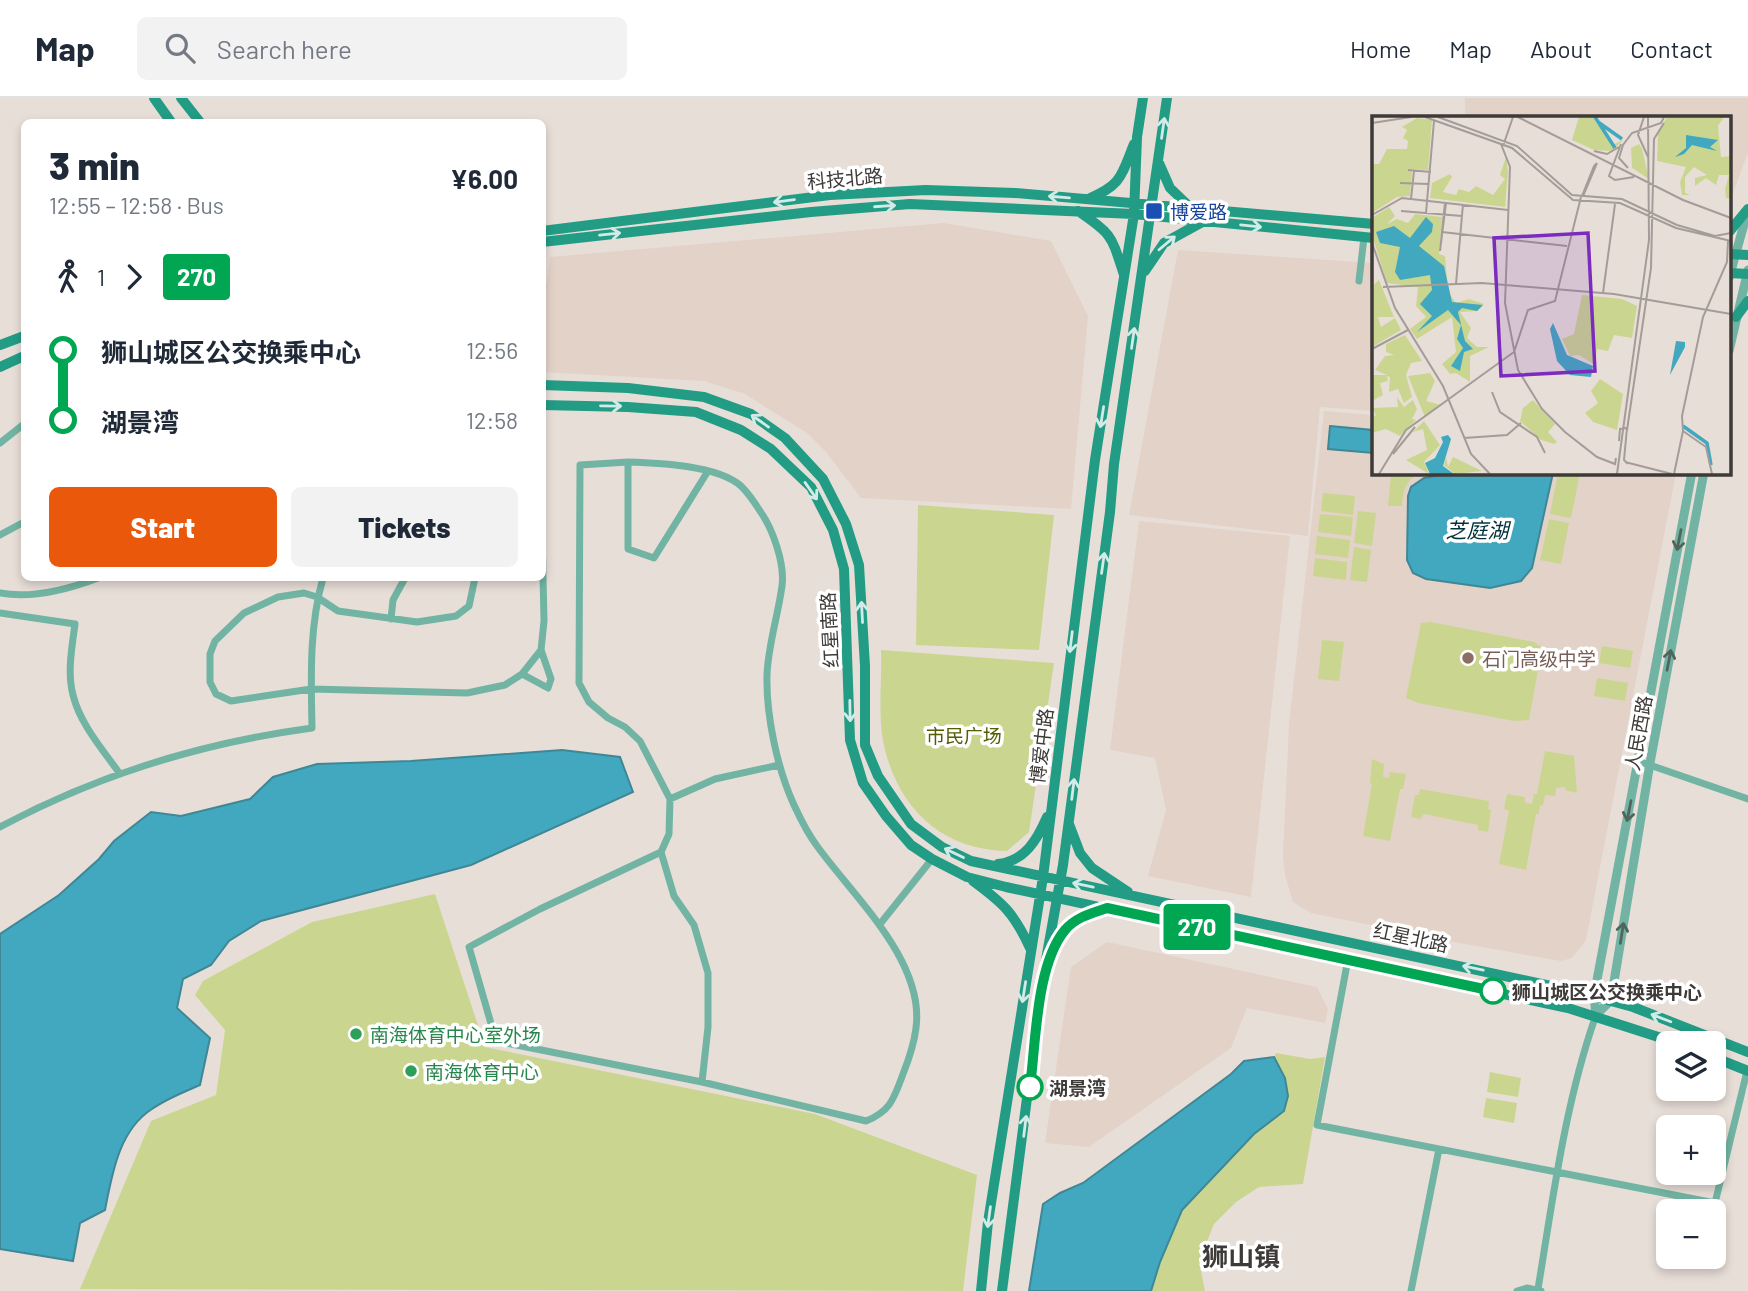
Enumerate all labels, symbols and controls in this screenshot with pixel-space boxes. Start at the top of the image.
search box [137,17,627,80]
text: Map [35,28,95,68]
icon: search [161,29,199,67]
text: Search here [217,33,352,64]
text: Home [1350,34,1411,63]
text: Map [1449,34,1492,63]
text: About [1530,34,1592,63]
text: Contact [1630,34,1713,63]
inset map [1372,116,1730,474]
one-way arrow [1157,117,1170,139]
text: 3 min [49,142,140,188]
text: ¥6.00 [450,163,518,194]
street label: 科技北路 [806,163,884,193]
one-way arrow [1048,190,1071,203]
text: 12:55 – 12:58 · Bus [49,191,224,219]
one-way arrow [773,195,795,208]
one-way arrow [874,199,896,212]
place label: 博爱路 [1170,200,1227,223]
marker: 博爱路 [1144,201,1164,221]
one-way arrow [1239,219,1262,232]
one-way arrow [598,228,621,241]
one-way arrow [1158,235,1176,251]
icon: walk [49,258,87,296]
icon: forward [115,258,153,296]
text: 270 [177,262,216,291]
text: 1 [97,263,105,291]
one-way arrow [1126,327,1139,350]
text: 狮山城区公交换乘中心 [101,336,361,367]
text: 12:56 [466,336,518,364]
one-way arrow [599,400,622,413]
one-way arrow [1095,405,1108,428]
text: 湖景湾 [101,406,179,437]
text: 12:58 [466,406,518,434]
one-way arrow [751,414,770,428]
one-way arrow [804,481,818,500]
button: Start [49,487,277,567]
button: Tickets [291,487,518,567]
water label: 芝庭湖 [1446,517,1511,542]
one-way arrow [1672,528,1686,551]
one-way arrow [1097,552,1110,575]
street label: 红星南路 [816,591,842,669]
one-way arrow [855,602,868,624]
one-way arrow [1065,631,1078,653]
place label: 石门高级中学 [1482,647,1596,670]
one-way arrow [1663,649,1676,672]
marker: 石门高级中学 [1460,650,1476,666]
street label: 人民西路 [1620,694,1656,772]
one-way arrow [843,699,856,722]
street label: 博爱中路 [1025,707,1057,785]
park label: 市民广场 [926,724,1002,747]
one-way arrow [1067,778,1080,801]
one-way arrow [1622,799,1635,822]
one-way arrow [944,845,965,859]
one-way arrow [1072,878,1095,892]
line badge: 270 [1157,904,1237,950]
text: 270 [1177,912,1217,941]
street label: 红星北路 [1371,918,1451,956]
one-way arrow [1616,922,1629,944]
one-way arrow [1462,960,1485,974]
marker: 狮山城区公交换乘中心 [1480,978,1506,1004]
place label: 狮山城区公交换乘中心 [1512,980,1702,1003]
one-way arrow [1017,981,1030,1003]
one-way arrow [1651,1011,1673,1024]
place label: 南海体育中心室外场 [370,1023,541,1046]
marker: 南海体育中心室外场 [348,1026,364,1042]
map controls [1656,1031,1726,1269]
button: layers [1656,1031,1726,1101]
place label: 南海体育中心 [425,1060,539,1083]
marker: 南海体育中心 [403,1063,419,1079]
marker: 湖景湾 [1017,1074,1043,1100]
place label: 湖景湾 [1049,1076,1106,1099]
one-way arrow [1018,1115,1031,1138]
button: + [1656,1115,1726,1185]
button: − [1656,1199,1726,1269]
one-way arrow [982,1205,995,1228]
district label: 狮山镇 [1202,1240,1280,1271]

